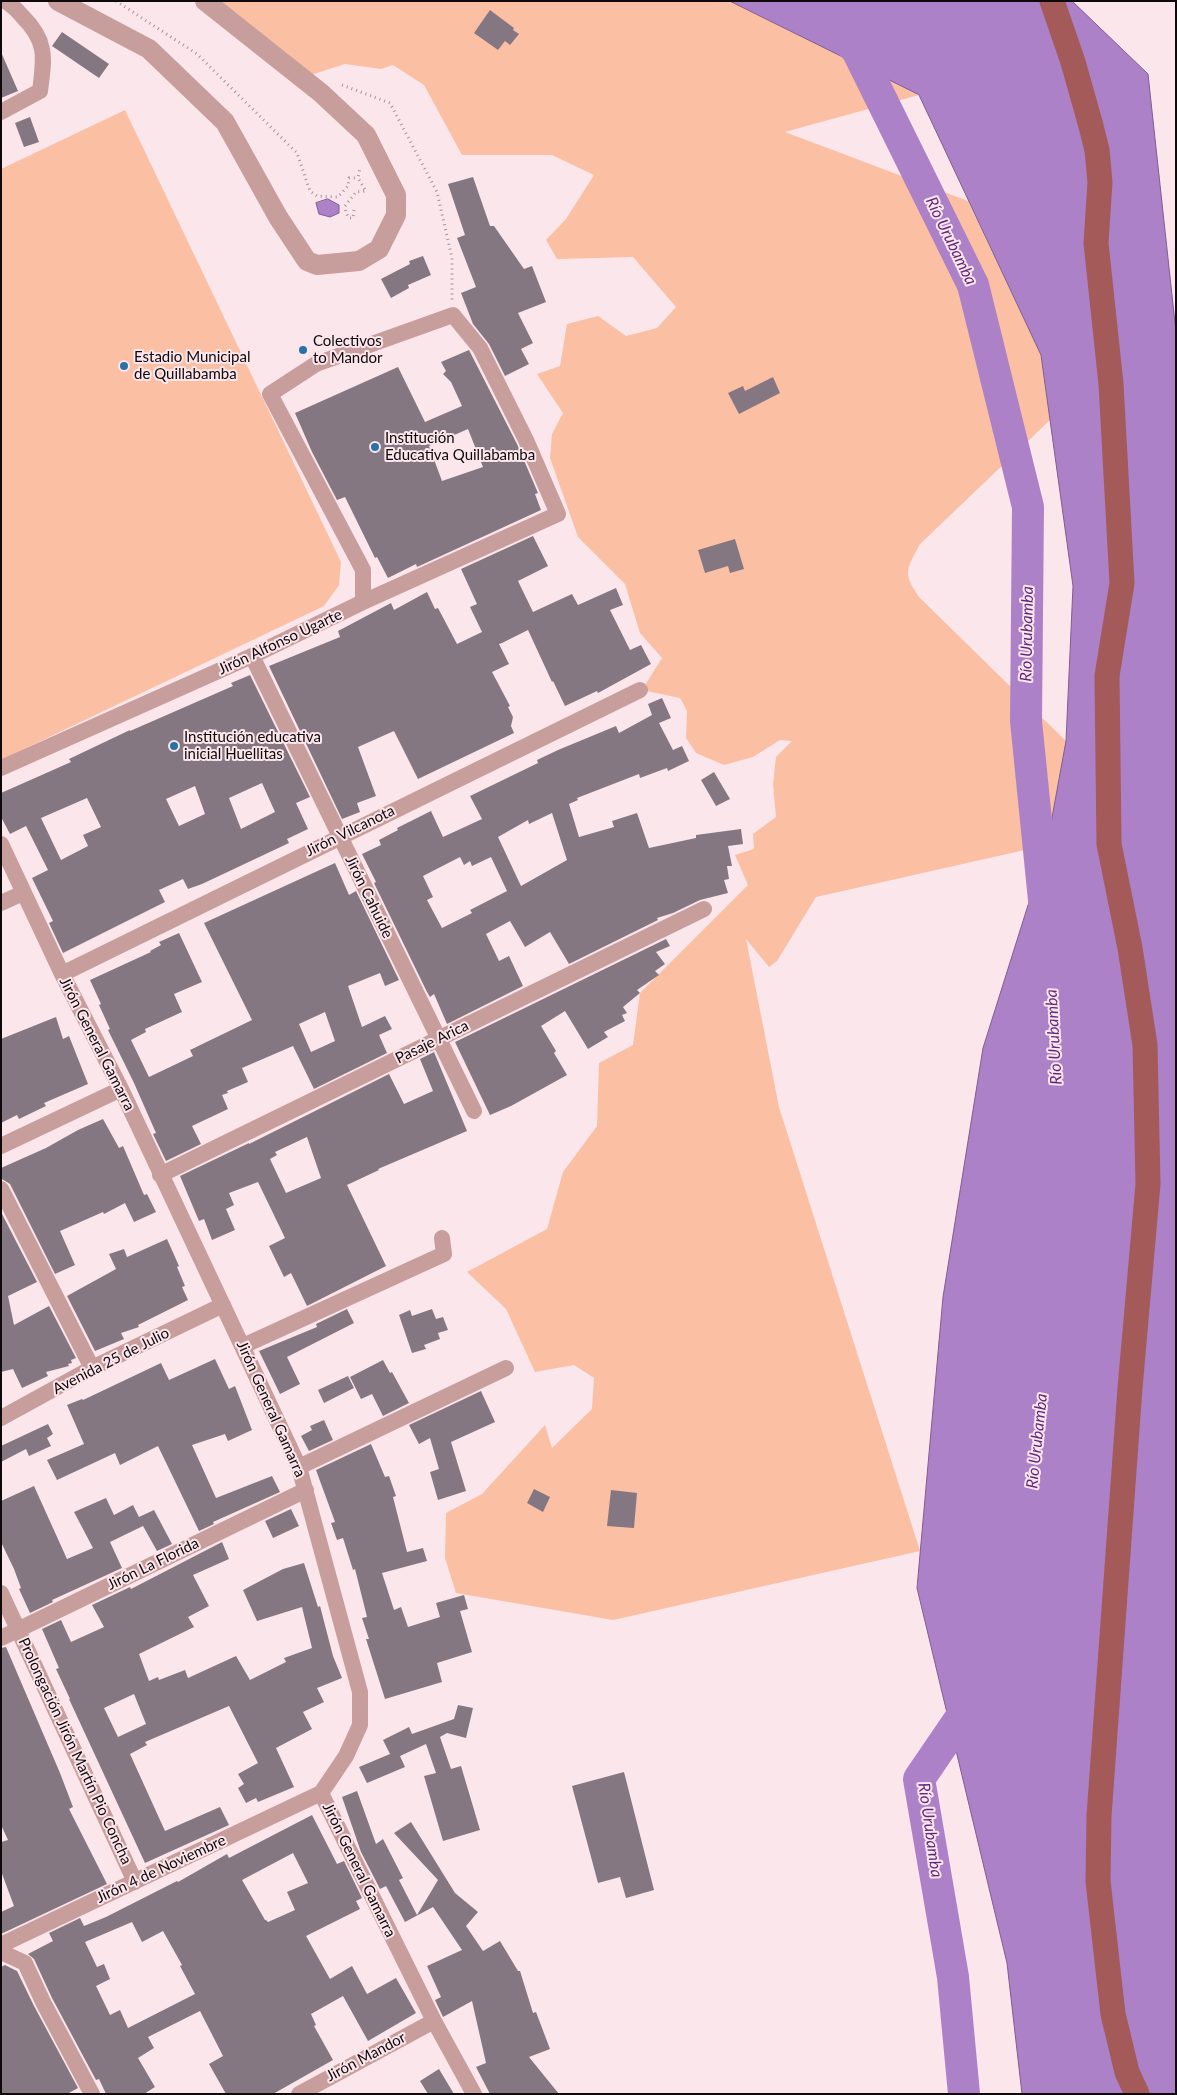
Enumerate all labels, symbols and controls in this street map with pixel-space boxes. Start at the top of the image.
water label: Río Urubamba [921,194,981,288]
place label: Colectivos to Mandor [313,332,383,367]
marker: Colectivos to Mandor [297,344,309,356]
place label: Estadio Municipal de Quillabamba [134,348,251,383]
marker: Estadio Municipal de Quillabamba [118,360,130,372]
place label: Institución Educativa Quillabamba [385,429,535,464]
marker: Institución Educativa Quillabamba [369,441,381,453]
water label: Río Urubamba [1017,586,1037,682]
street label: Jirón Alfonso Ugarte [215,605,345,679]
place label: Institución educativa inicial Huellitas [184,728,321,763]
marker: Institución educativa inicial Huellitas [168,740,180,752]
street label: Jirón Vilcanota [302,802,398,860]
street label: Jirón Cahuide [341,853,397,941]
street label: Jirón General Gamarra [56,974,138,1114]
water label: Río Urubamba [1042,989,1066,1085]
street label: Pasaje Arica [392,1017,472,1067]
street label: Avenida 25 de Julio [50,1324,172,1398]
street label: Jirón General Gamarra [233,1338,309,1480]
water label: Río Urubamba [1022,1393,1052,1489]
street label: Jirón La Florida [104,1534,202,1594]
street label: Prolongación Jirón Martín Pio Concha [14,1635,136,1867]
water label: Río Urubamba [914,1781,946,1879]
street label: Jirón General Gamarra [319,1800,399,1940]
street label: Jirón 4 de Noviembre [93,1831,229,1907]
street label: Jirón Mandor [323,2028,409,2086]

